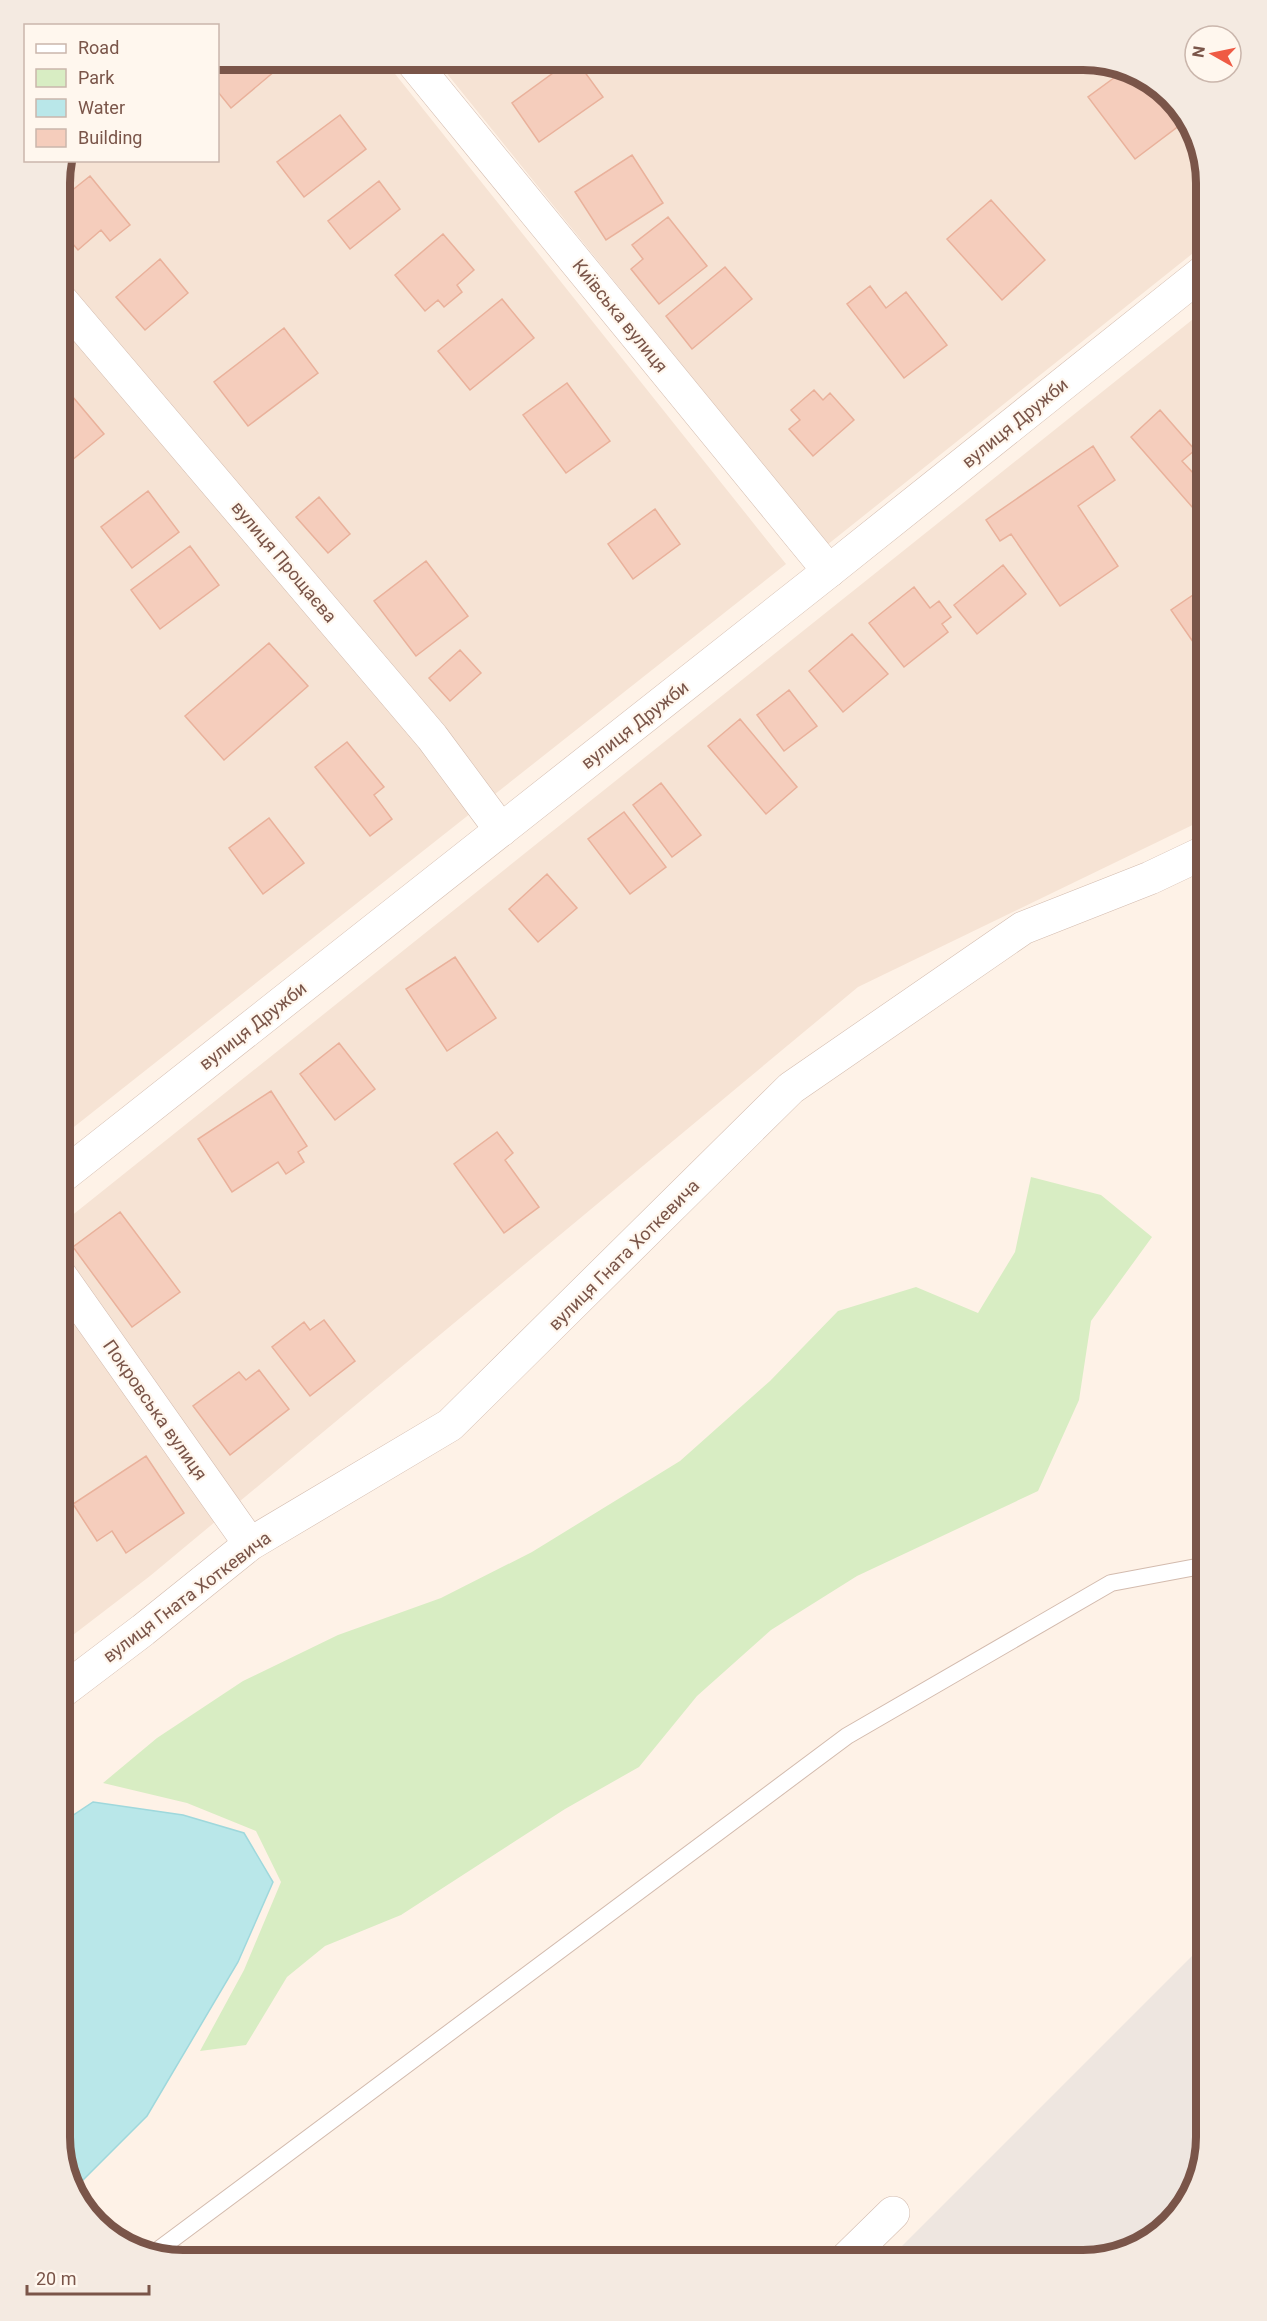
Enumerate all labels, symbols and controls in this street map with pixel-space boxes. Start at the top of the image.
legend [24,24,219,162]
north arrow [1183,24,1243,84]
text: Road [78,37,119,58]
text: N [1188,45,1209,59]
text: Park [78,67,115,88]
text: Water [78,97,125,118]
text: Building [78,127,142,148]
street label: Київська вулиця [568,255,672,376]
street label: вулиця Дружби [957,373,1072,472]
street label: вулиця Прощаєва [228,497,341,627]
street label: вулиця Дружби [577,676,693,773]
street label: вулиця Дружби [195,977,311,1074]
street label: вулиця Гната Хоткевича [544,1175,703,1334]
street label: Покровська вулиця [99,1336,212,1484]
street label: вулиця Гната Хоткевича [99,1527,275,1667]
scale bar [27,2258,148,2296]
text: 20 m [36,2268,76,2289]

